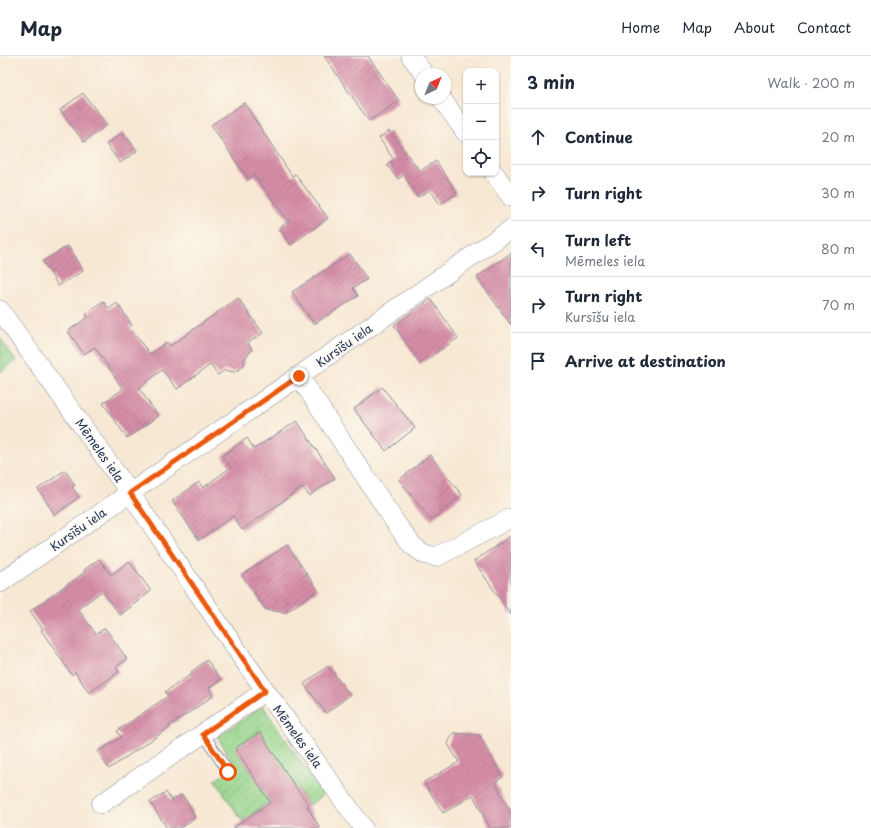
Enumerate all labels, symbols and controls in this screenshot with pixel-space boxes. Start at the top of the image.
text: Map [20,14,62,42]
text: Home [621,17,660,38]
text: Map [682,17,712,38]
text: About [734,17,775,38]
text: Contact [797,17,851,38]
north arrow [415,68,451,104]
map controls [463,68,499,176]
button: + [463,68,499,104]
text: 3 min [527,69,575,95]
text: Walk · 200 m [767,73,855,92]
button: − [463,104,499,140]
text: Continue [565,125,633,148]
icon: ahead [527,126,549,148]
text: 20 m [821,127,855,146]
button: locate [463,140,499,176]
text: Turn right [565,181,642,204]
icon: right [527,182,549,204]
text: 30 m [821,183,855,202]
text: Turn left [565,228,631,251]
icon: left [527,238,549,260]
text: 80 m [821,239,855,258]
text: Mēmeles iela [565,251,645,270]
text: Turn right [565,284,642,307]
icon: right [527,294,549,316]
text: 70 m [822,295,855,314]
text: Kursīšu iela [565,307,635,326]
street label: Kursīšu iela [312,319,376,371]
text: Arrive at destination [565,349,726,372]
icon: arrive [527,350,549,372]
route end [290,367,308,385]
street label: Mēmeles iela [71,415,129,486]
street label: Kursīšu iela [46,503,110,555]
street label: Mēmeles iela [269,701,327,772]
route start [219,763,237,781]

